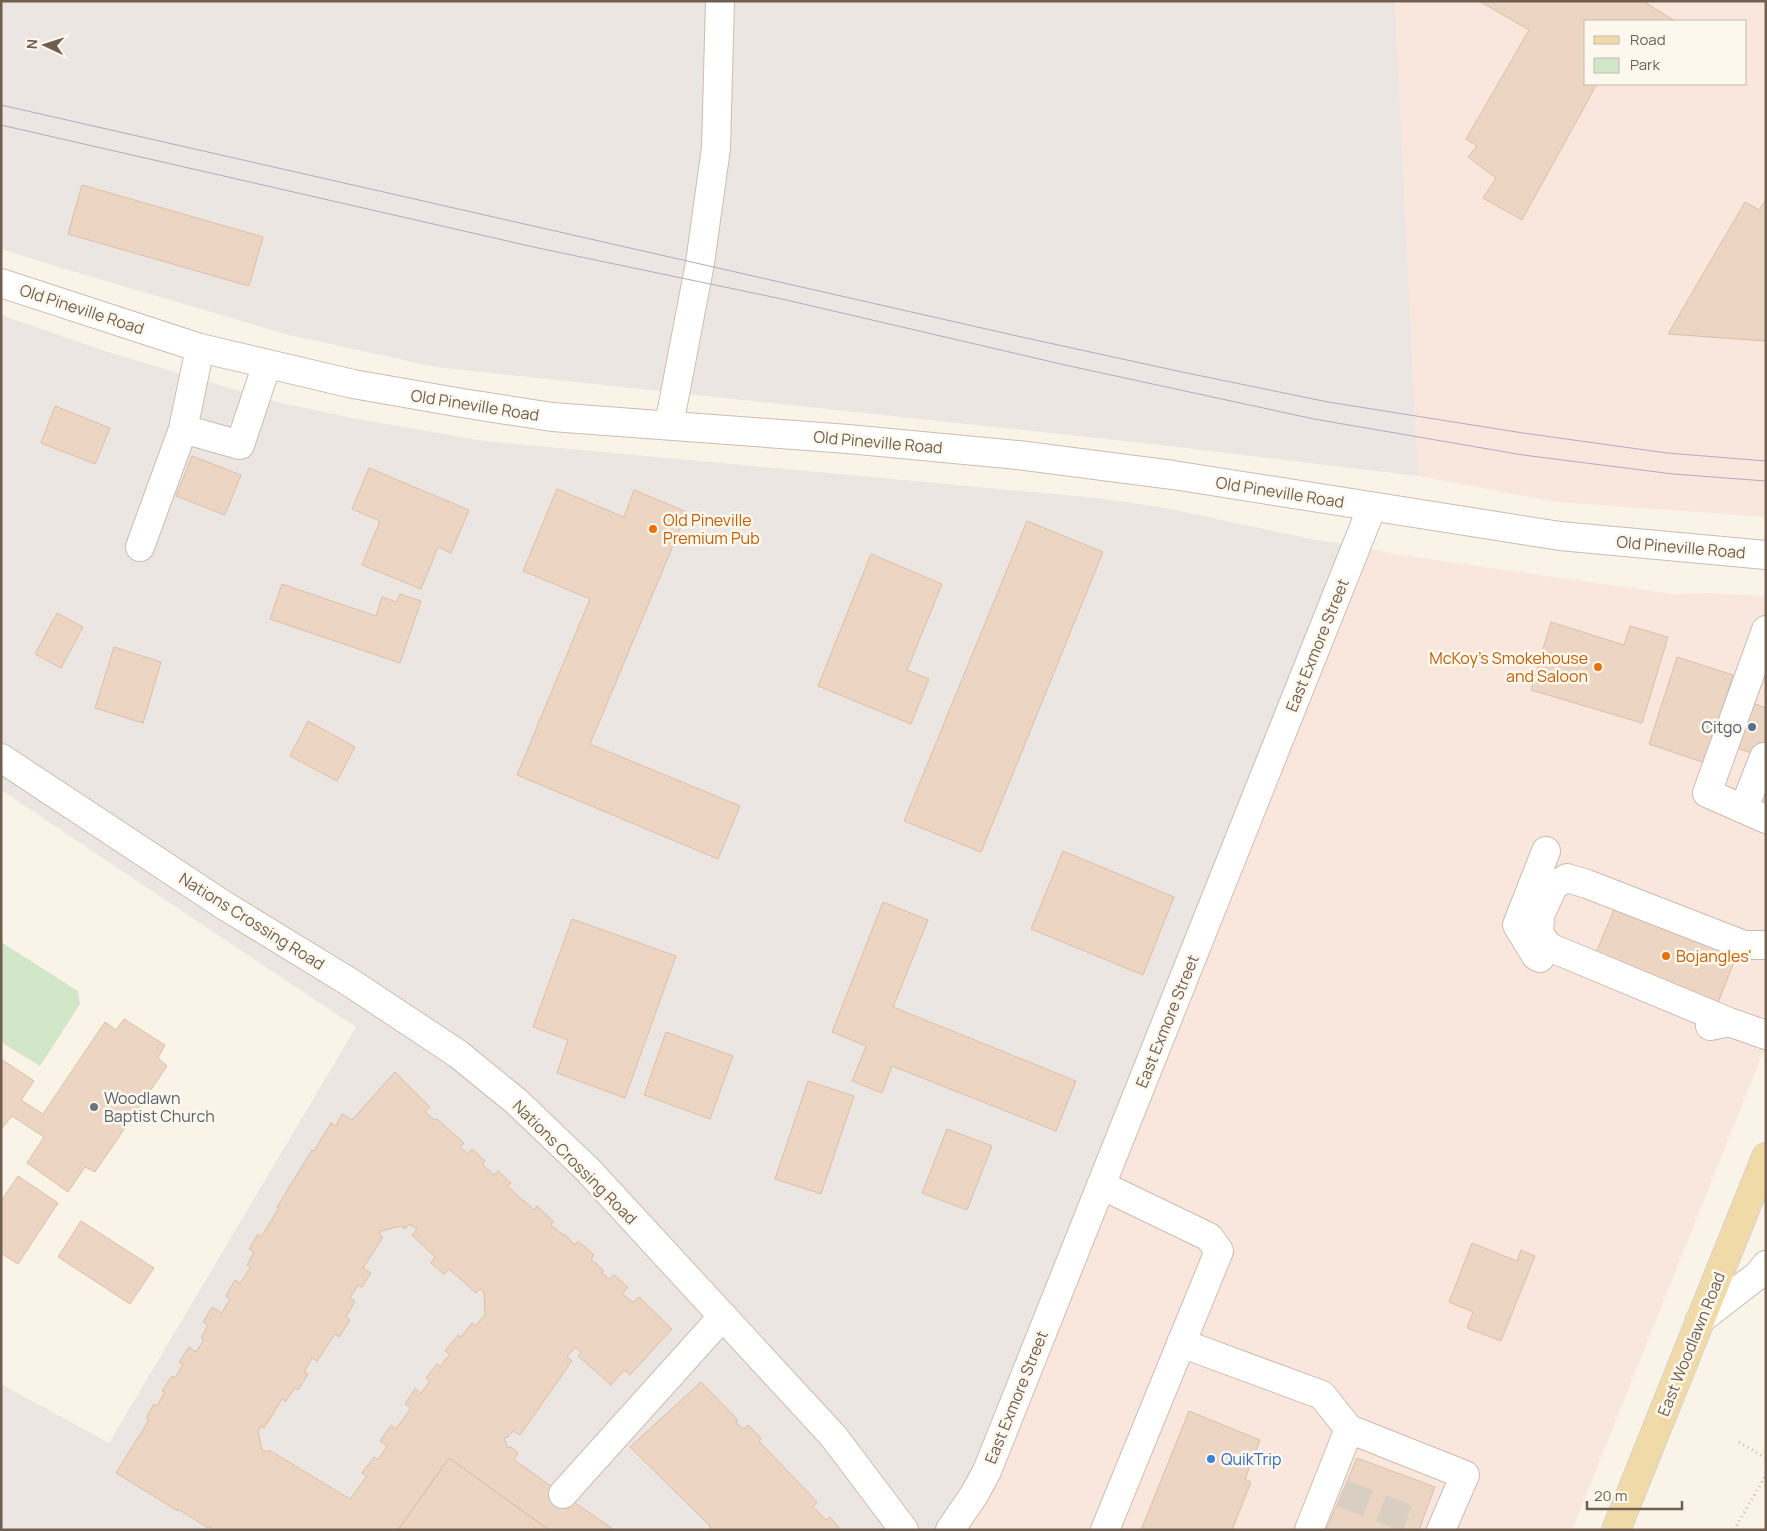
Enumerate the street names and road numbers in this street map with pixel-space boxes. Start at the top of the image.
street label: Old Pineville Road [17,279,147,339]
street label: Old Pineville Road [409,384,541,426]
street label: Old Pineville Road [812,425,944,459]
street label: Old Pineville Road [1214,471,1346,513]
street label: Old Pineville Road [1615,530,1747,564]
street label: East Exmore Street [1280,575,1354,715]
street label: Nations Crossing Road [175,867,329,975]
street label: East Exmore Street [1130,951,1204,1091]
street label: Nations Crossing Road [508,1095,642,1229]
street label: East Woodlawn Road [1652,1269,1730,1419]
street label: East Exmore Street [979,1327,1053,1467]

